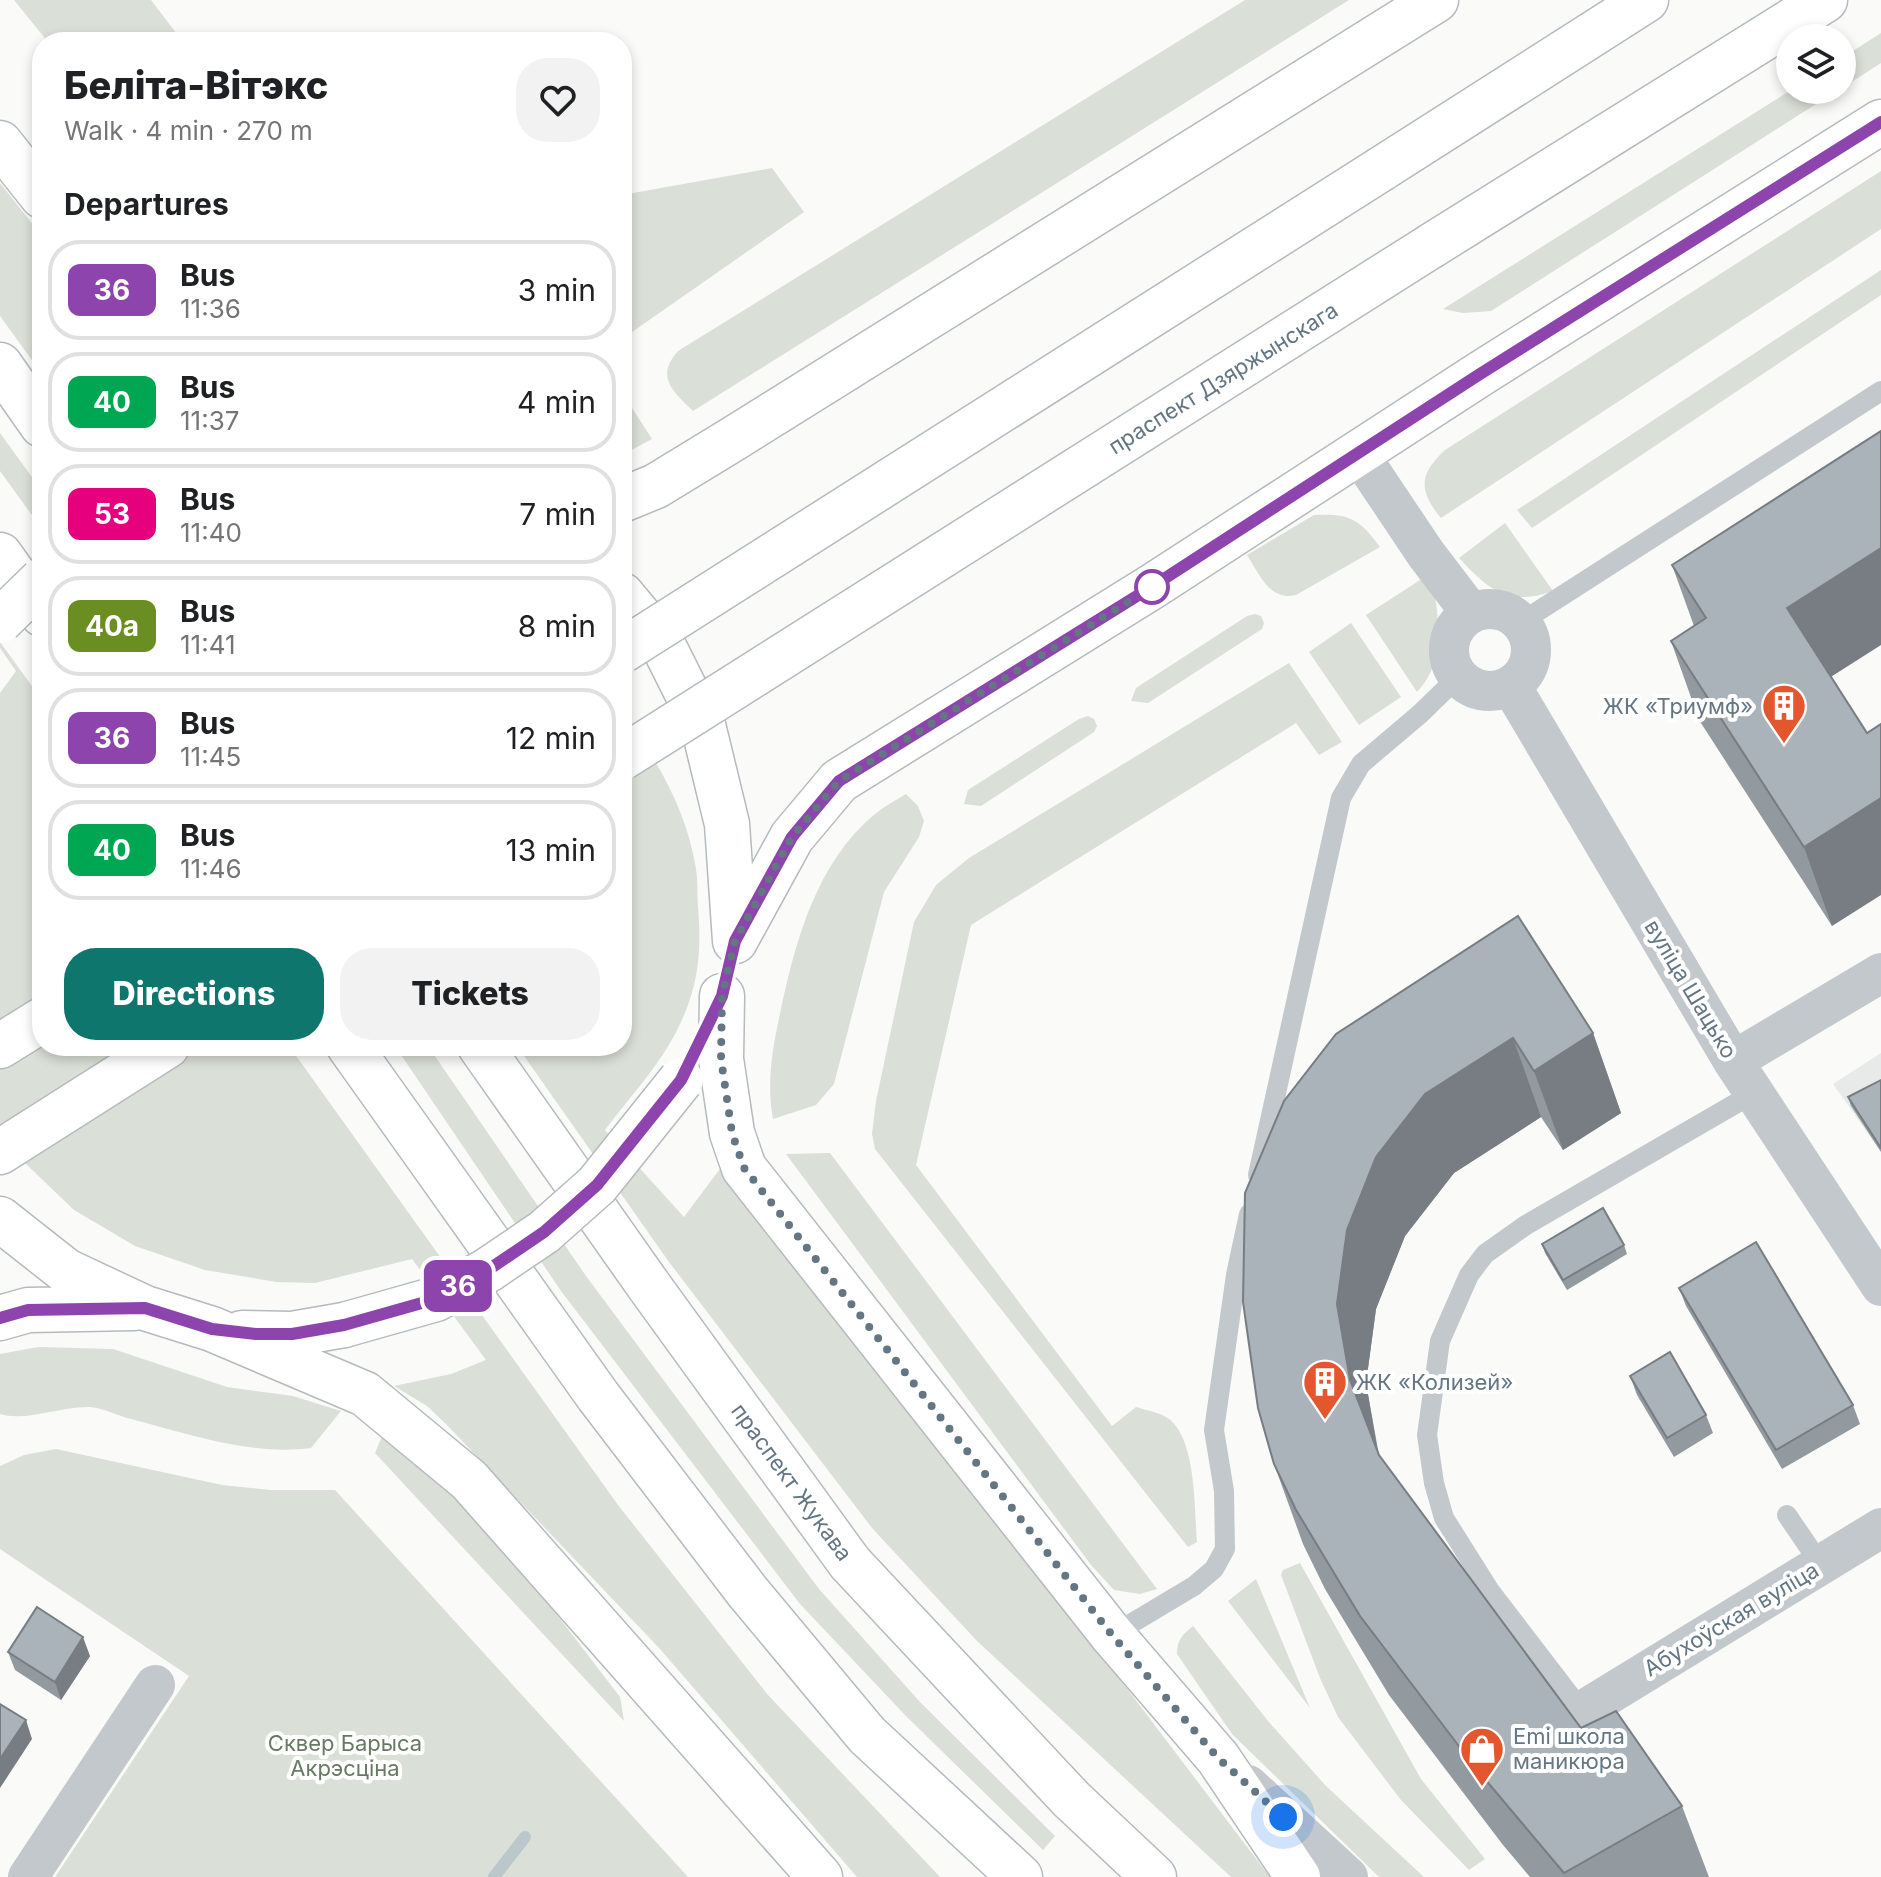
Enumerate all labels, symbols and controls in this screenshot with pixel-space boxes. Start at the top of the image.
map controls [1776,24,1856,104]
button: layers [1776,24,1856,104]
button: heart [516,58,600,142]
text: Беліта-Вітэкс [64,62,328,108]
text: Walk · 4 min · 270 m [64,115,313,146]
text: Departures [64,186,229,222]
text: Bus [180,257,235,293]
text: 3 min [518,272,596,308]
text: 36 [94,273,130,307]
text: 11:36 [180,293,241,324]
street label: праспект Дзяржынскага [1104,297,1342,459]
text: Bus [180,369,235,405]
text: 4 min [517,384,596,420]
text: 40 [93,385,131,419]
text: 11:37 [180,405,239,436]
text: Bus [180,481,235,517]
text: 7 min [519,496,596,532]
text: 53 [94,497,130,531]
text: 11:40 [180,517,242,548]
unlabelled marker [1135,570,1169,604]
text: Bus [180,593,235,629]
text: 8 min [518,608,596,644]
text: 40а [85,609,139,643]
text: 11:41 [180,629,236,660]
building icon: ЖК «Триумф» [1760,682,1808,745]
place label: ЖК «Триумф» [1603,693,1753,719]
text: Bus [180,705,235,741]
text: 12 min [506,720,596,756]
text: 36 [94,721,130,755]
text: 11:45 [180,741,241,772]
text: Bus [180,817,235,853]
text: 13 min [506,832,596,868]
text: 40 [93,833,131,867]
text: 11:46 [180,853,242,884]
street label: вуліца Шацько [1639,915,1743,1063]
button: Directions [64,948,324,1040]
button: Tickets [340,948,600,1040]
line badge: 36 [422,1260,494,1312]
text: 36 [440,1269,476,1303]
building icon: ЖК «Колизей» [1301,1358,1349,1421]
place label: ЖК «Колизей» [1356,1369,1513,1395]
street label: праспект Жукава [726,1398,858,1566]
street label: Абухоўская вуліца [1639,1557,1823,1681]
place label: Emi школа маникюра [1513,1723,1625,1774]
shop icon: Emi школа маникюра [1458,1725,1506,1788]
park label: Сквер Барыса Акрэсціна [268,1730,422,1781]
your location [1263,1797,1303,1837]

